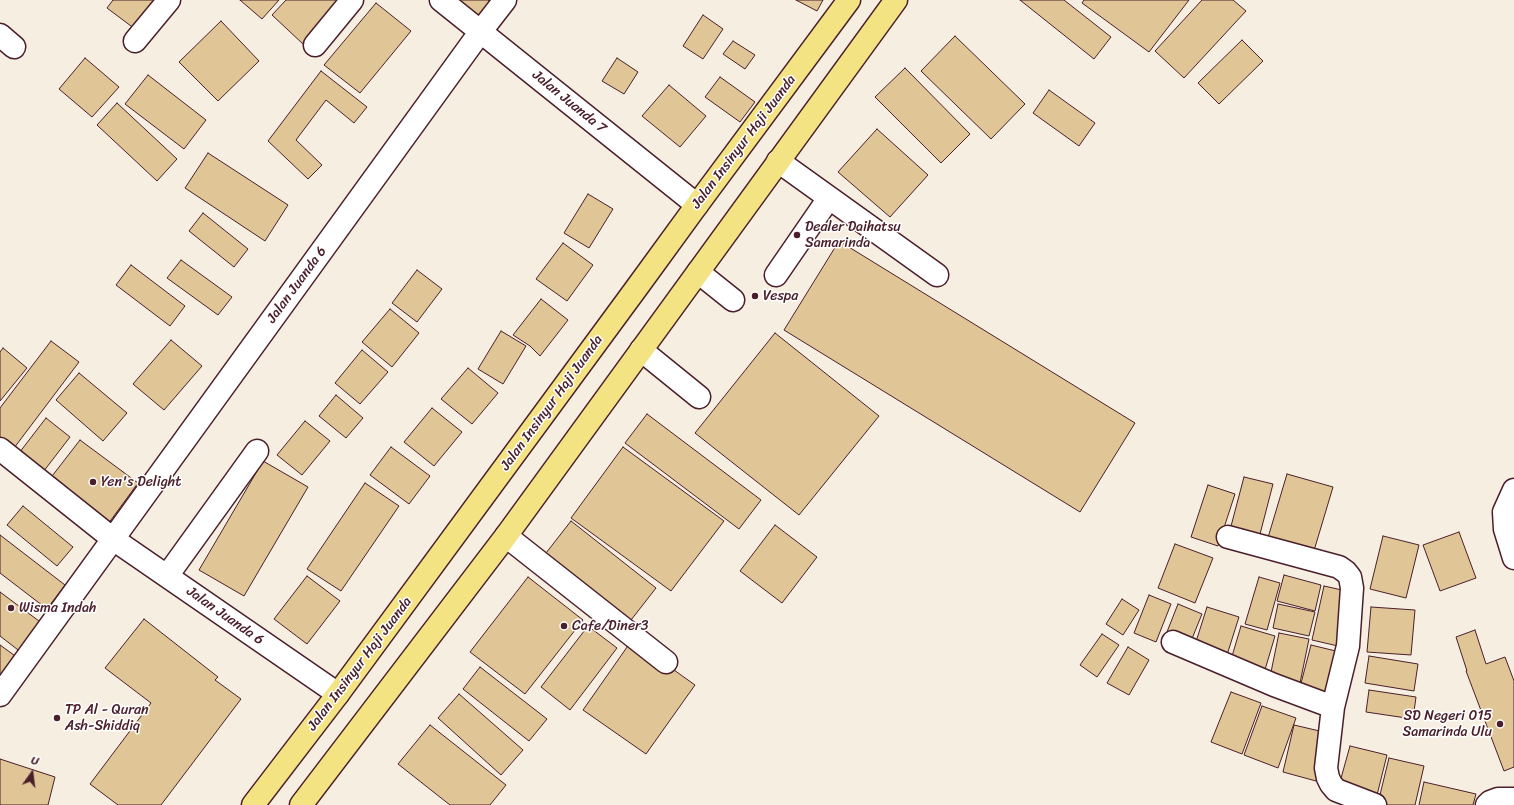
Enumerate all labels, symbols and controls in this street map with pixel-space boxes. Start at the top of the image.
street label: Jalan Juanda 7 [529,67,609,137]
street label: Jalan Insinyur Haji Juanda [688,72,800,212]
place label: Dealer Daihatsu Samarinda [805,219,901,252]
marker: Dealer Daihatsu Samarinda [792,230,802,240]
street label: Jalan Juanda 6 [264,243,330,327]
place label: Vespa [763,288,798,304]
marker: Vespa [750,291,760,301]
street label: Jalan Insinyur Haji Juanda [497,332,607,474]
place label: Yen's Delight [101,474,181,490]
marker: Yen's Delight [88,477,98,487]
street label: Jalan Juanda 6 [183,583,267,649]
street label: Jalan Insinyur Haji Juanda [304,594,416,734]
place label: Wisma Indah [19,600,96,616]
marker: Wisma Indah [6,603,16,613]
place label: Cafe/Diner3 [572,618,649,634]
marker: Cafe/Diner3 [559,621,569,631]
place label: TP Al - Quran Ash-Shiddiq [65,702,148,734]
place label: SD Negeri 015 Samarinda Ulu [1402,708,1492,740]
marker: TP Al - Quran Ash-Shiddiq [52,713,62,723]
marker: SD Negeri 015 Samarinda Ulu [1495,719,1505,729]
text: U [29,751,41,771]
north arrow [12,753,52,793]

